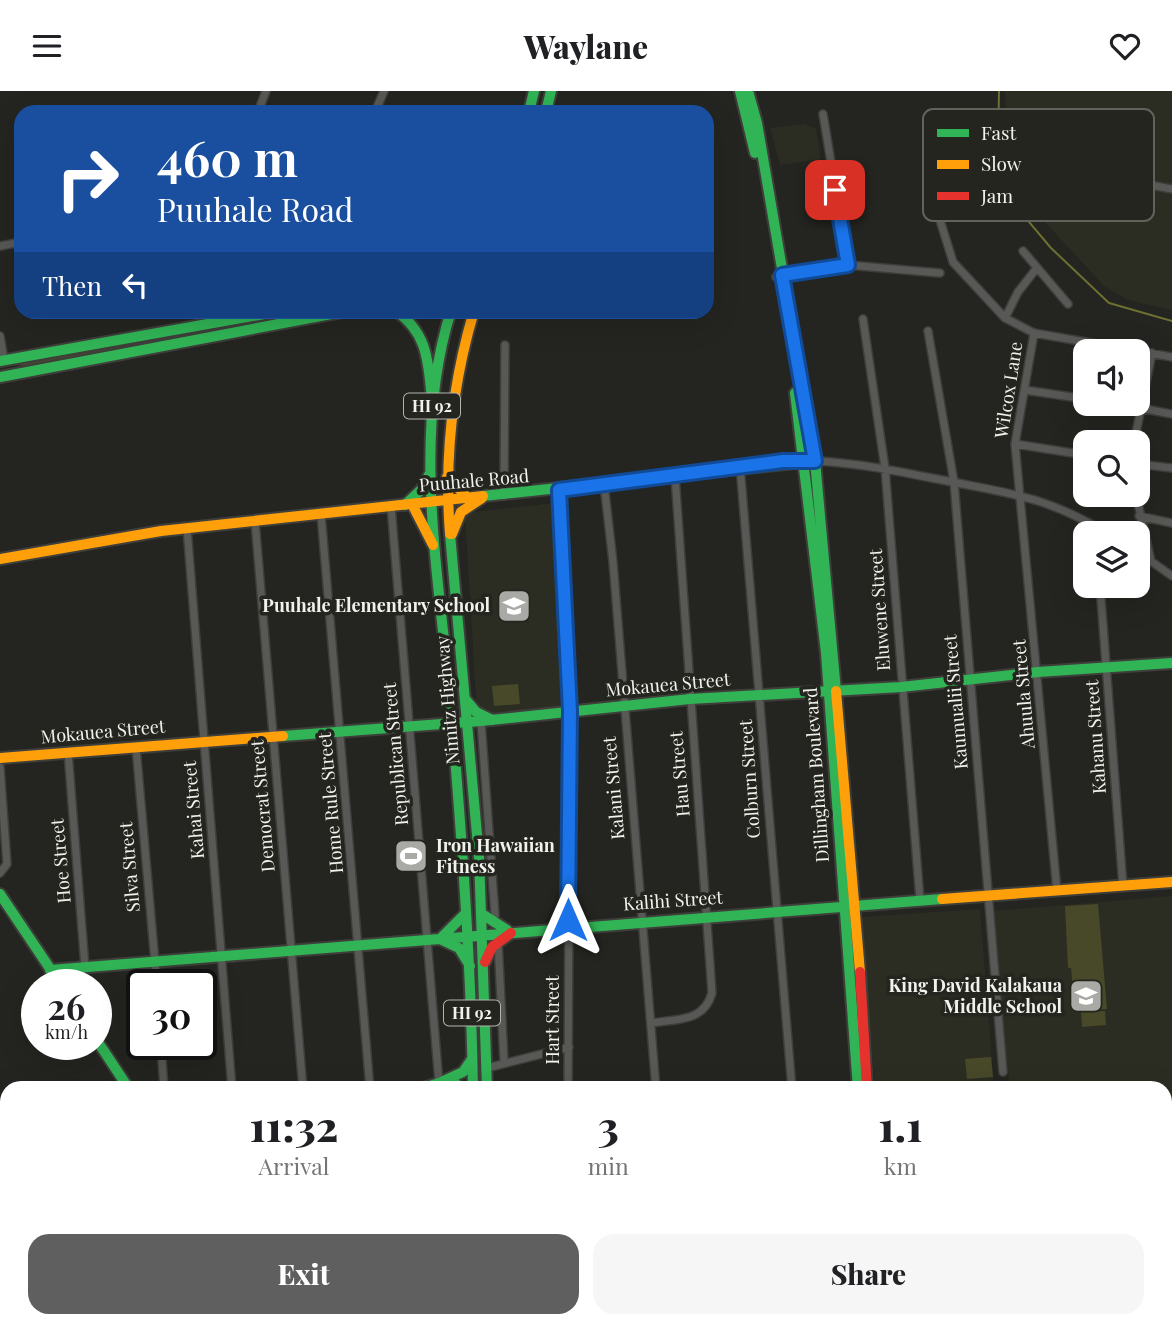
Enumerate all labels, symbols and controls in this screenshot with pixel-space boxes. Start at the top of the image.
text: Waylane [524,24,648,67]
icon: menu [28,27,66,65]
icon: heart [1106,27,1144,65]
legend [923,109,1154,221]
text: Fast [981,119,1017,145]
text: 460 m [157,124,298,189]
icon: right [42,133,133,224]
text: Slow [981,150,1022,176]
pin [805,160,865,220]
icon: arrive [816,171,854,209]
text: Jam [980,182,1013,208]
text: Puuhale Road [157,187,353,230]
icon: left [116,266,154,304]
text: Then [42,268,102,303]
map controls [1073,339,1150,598]
button: sound [1073,339,1150,416]
street label: Wilcox Lane [988,340,1027,441]
road number: HI 92 [404,393,460,419]
button: search [1073,430,1150,507]
street label: Puuhale Road [418,463,531,497]
button: layers [1073,521,1150,598]
street label: Eluwene Street [863,548,895,672]
school or university icon: Puuhale Elementary School [495,587,533,625]
place label: Puuhale Elementary School [262,593,490,617]
street label: Kaumualii Street [937,633,973,770]
street label: Nimitz Highway [429,635,465,765]
street label: Ahuula Street [1006,638,1040,751]
street label: Mokauea Street [605,667,732,701]
street label: Kahanu Street [1079,679,1111,795]
street label: Republican Street [377,681,413,827]
street label: Dillingham Boulevard [798,686,834,863]
street label: Mokauea Street [40,714,167,748]
street label: Colburn Street [733,718,765,839]
street label: Hau Street [663,730,695,818]
street label: Home Rule Street [312,731,348,875]
street label: Kalani Street [596,735,629,841]
street label: Democrat Street [244,738,280,873]
street label: Kahai Street [177,759,209,860]
street label: Hoe Street [44,817,76,905]
street label: Silva Street [113,820,145,913]
place label: Iron Hawaiian Fitness [436,833,555,878]
sports icon: Iron Hawaiian Fitness [392,837,430,875]
position arrow [531,883,605,957]
street label: Kalihi Street [622,885,724,915]
speed limit sign: 30 [126,969,217,1060]
place label: King David Kalakaua Middle School [889,973,1063,1018]
street label: Hart Street [540,975,564,1065]
school or university icon: King David Kalakaua Middle School [1067,977,1105,1015]
text: 26 [48,982,85,1029]
road number: HI 92 [444,1001,500,1025]
text: km/h [45,1020,88,1044]
text: 11:32 [250,1097,338,1153]
text: 3 [598,1097,619,1153]
text: 1.1 [878,1097,922,1153]
text: Arrival [258,1150,329,1181]
text: min [588,1150,629,1181]
text: km [884,1150,917,1181]
button: Exit [28,1234,579,1314]
button: Share [593,1234,1144,1314]

